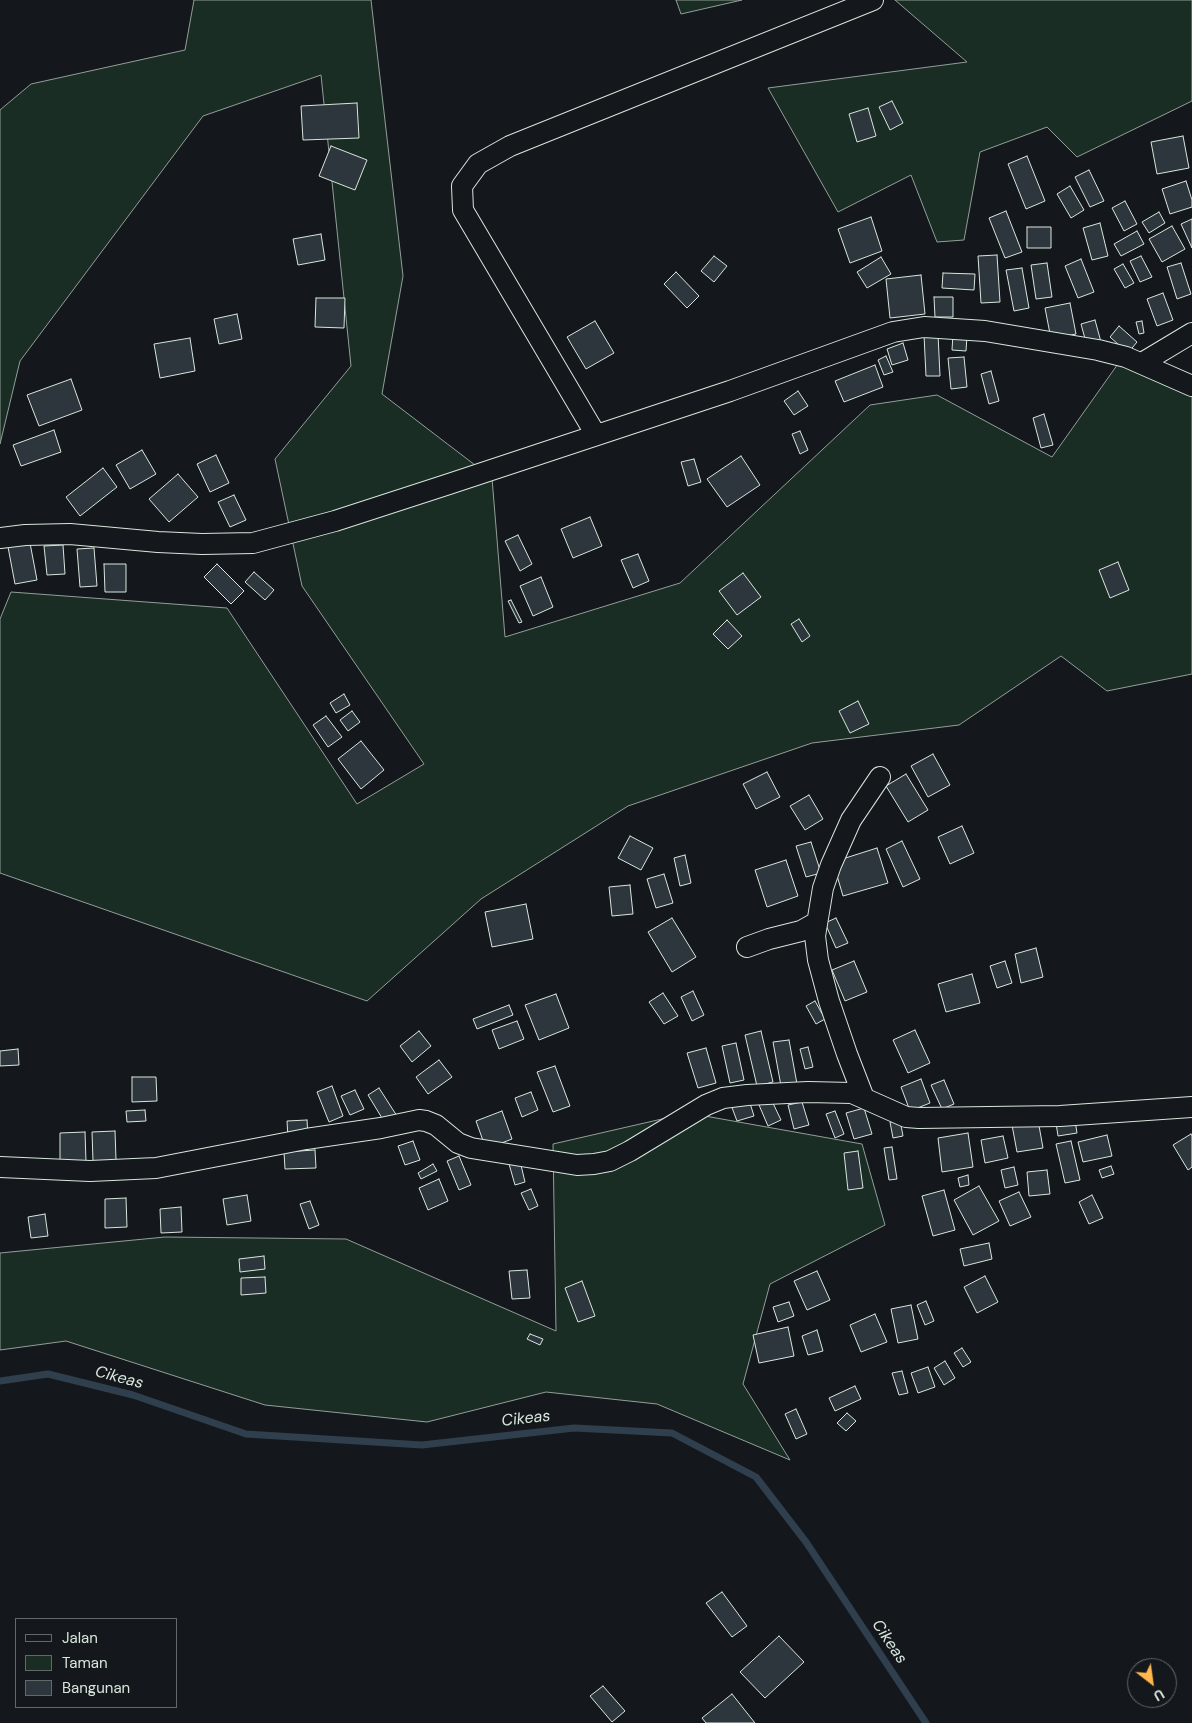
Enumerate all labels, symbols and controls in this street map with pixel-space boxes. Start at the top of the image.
water label: Cikeas [93,1362,145,1394]
water label: Cikeas [501,1407,551,1431]
water label: Cikeas [867,1616,911,1668]
legend [15,1618,178,1708]
text: Jalan [62,1628,98,1648]
text: Taman [62,1653,108,1673]
north arrow [1127,1658,1177,1708]
text: Bangunan [62,1678,130,1698]
text: U [1150,1685,1168,1705]

